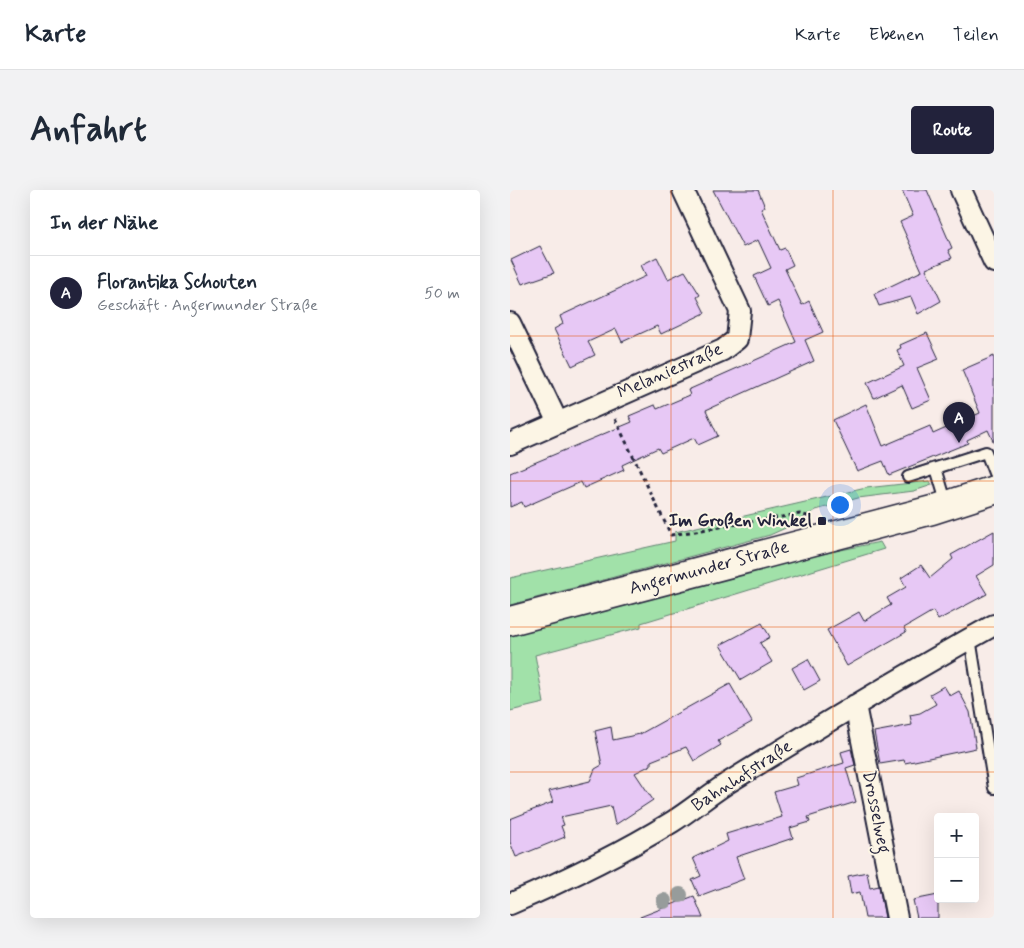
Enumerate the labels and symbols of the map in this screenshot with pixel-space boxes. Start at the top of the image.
street label: Melaniestraße [614,337,727,405]
pin: A [943,402,975,443]
your location [827,492,853,518]
place label: Im Großen Winkel [669,509,813,533]
marker: Im Großen Winkel [816,515,828,527]
street label: Angermunder Straße [626,535,792,603]
street label: Bahnhofstraße [687,734,797,818]
street label: Drosselweg [854,768,896,856]

